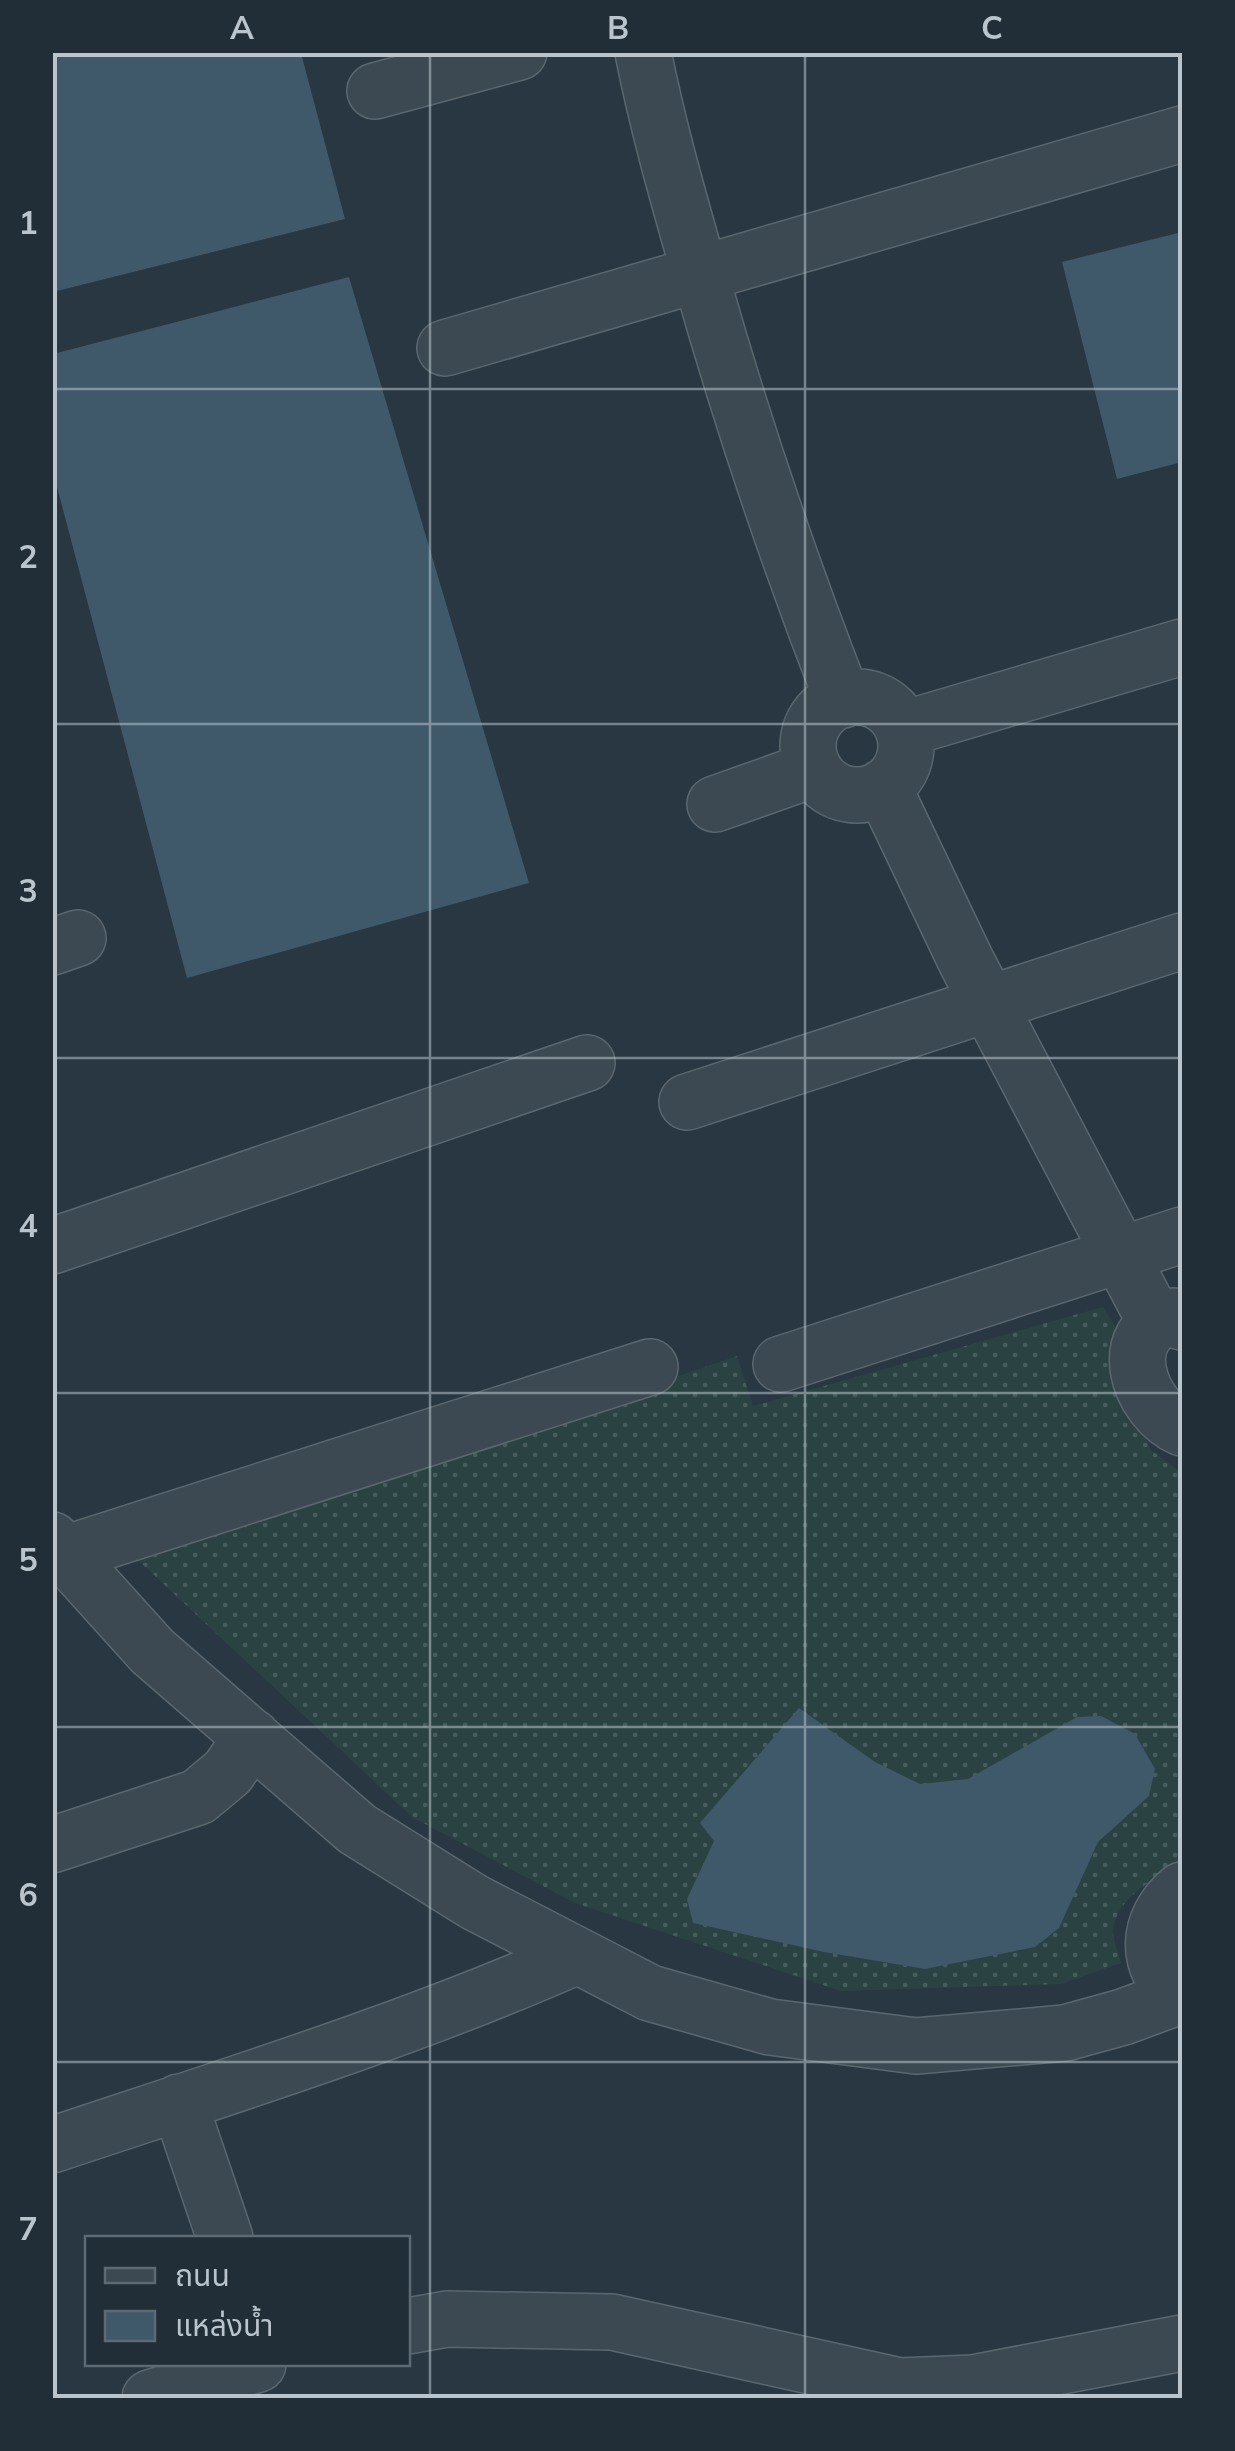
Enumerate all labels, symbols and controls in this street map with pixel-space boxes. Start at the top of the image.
text: A [230,7,254,47]
text: B [607,7,629,47]
text: C [981,7,1003,47]
text: 1 [18,202,38,242]
text: 2 [18,536,38,576]
text: 3 [18,870,38,910]
text: 4 [18,1205,38,1245]
text: 5 [18,1539,38,1579]
text: 6 [18,1874,38,1914]
text: 7 [18,2208,38,2248]
legend [85,2236,410,2366]
text: ถนน [175,2256,230,2294]
text: แหล่งน้ำ [175,2305,273,2344]

